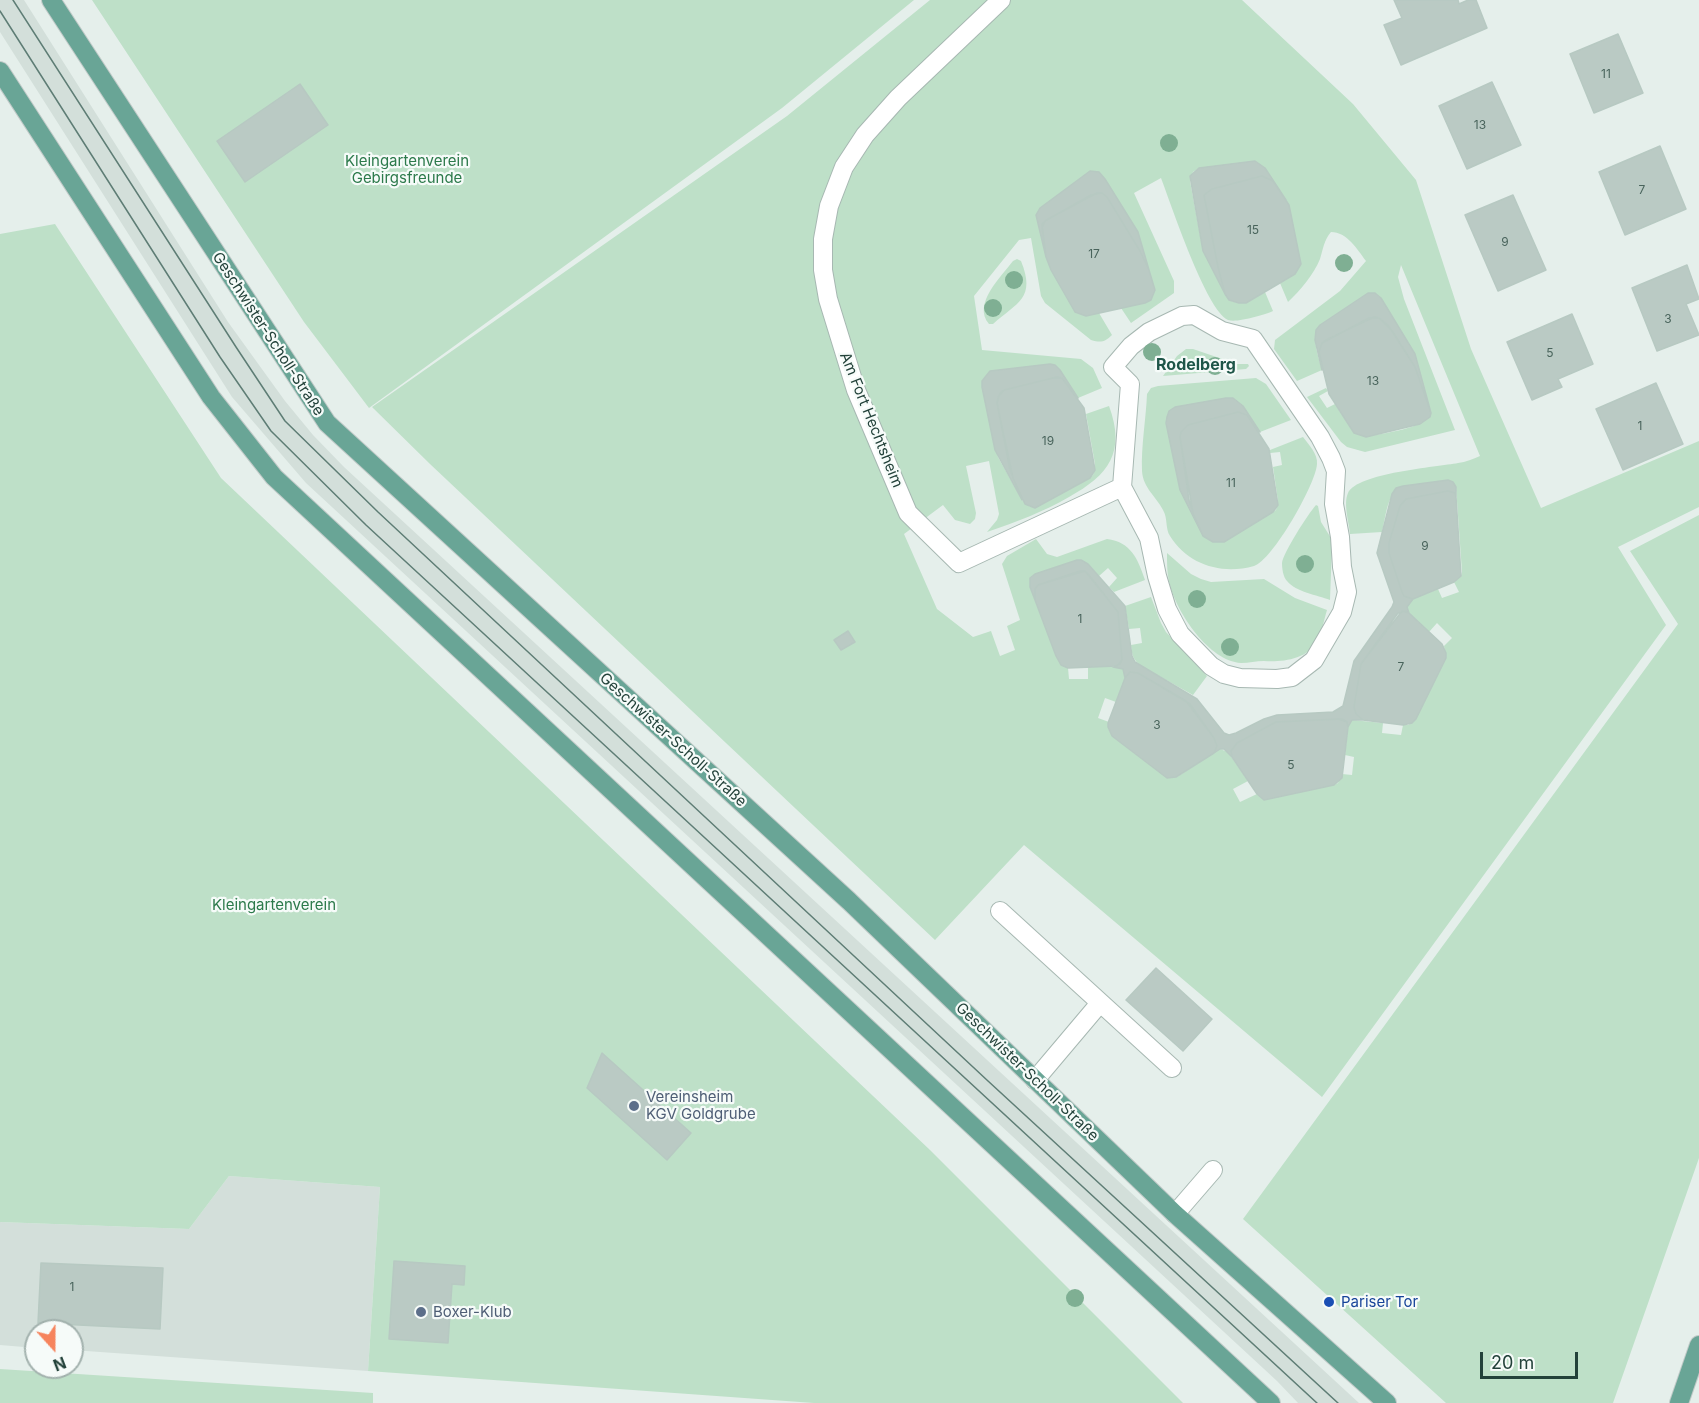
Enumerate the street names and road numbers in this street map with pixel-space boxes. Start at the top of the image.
street label: Geschwister-Scholl-Straße [208,249,328,419]
street label: Am Fort Hechtsheim [836,350,906,490]
street label: Geschwister-Scholl-Straße [596,669,750,811]
street label: Geschwister-Scholl-Straße [952,999,1102,1145]

